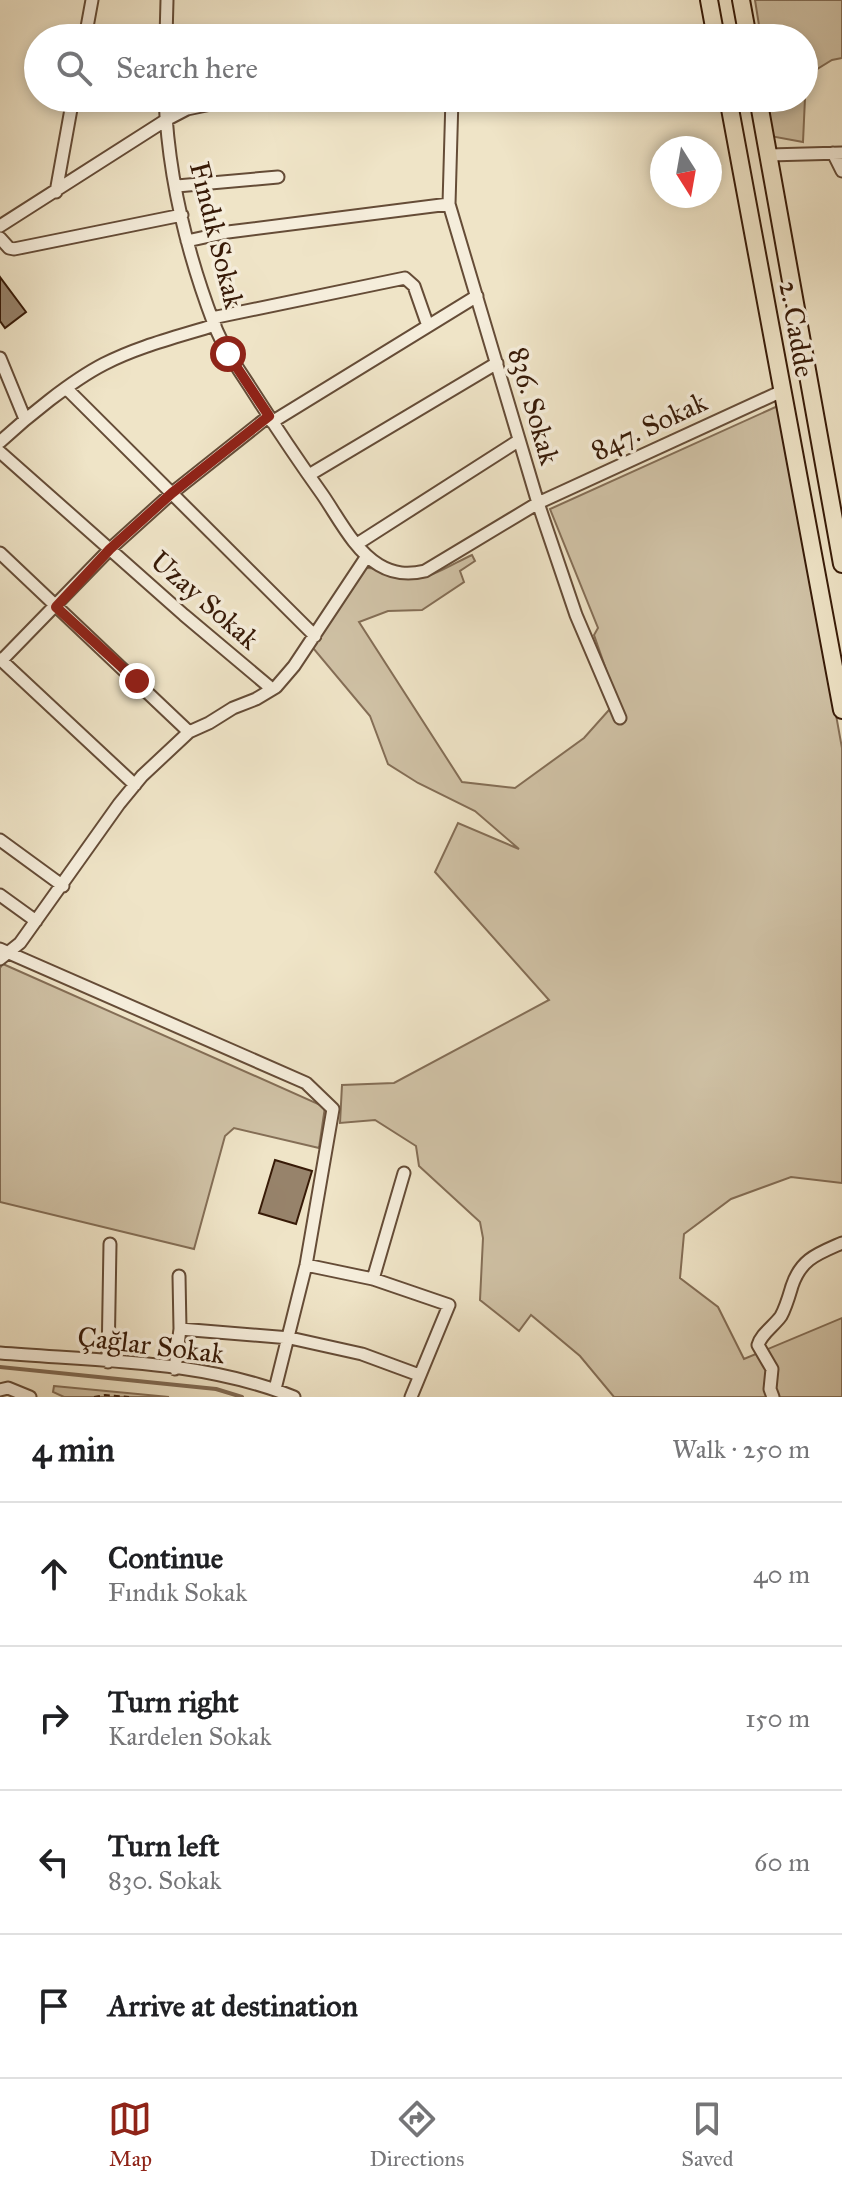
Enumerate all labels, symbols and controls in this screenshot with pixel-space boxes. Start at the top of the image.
search box [24,24,818,112]
icon: search [52,46,96,90]
text: Search here [116,50,258,86]
north arrow [650,136,722,208]
street label: Fındık Sokak [182,158,252,312]
street label: 2. Cadde [771,278,823,380]
route start [210,336,246,372]
street label: 836. Sokak [501,343,567,469]
street label: 847. Sokak [585,384,713,468]
street label: Uzay Sokak [143,543,267,657]
route end [119,663,155,699]
street label: Çağlar Sokak [75,1319,227,1371]
text: 4 min [32,1429,115,1470]
text: Walk · 250 m [672,1433,810,1465]
text: Continue [108,1540,223,1576]
icon: ahead [32,1552,76,1596]
text: 40 m [753,1558,810,1590]
text: Fındık Sokak [108,1576,247,1608]
text: Turn right [108,1684,239,1720]
icon: right [32,1696,76,1740]
text: 150 m [745,1702,810,1734]
text: Kardelen Sokak [108,1720,272,1752]
text: Turn left [108,1828,219,1864]
icon: left [32,1840,76,1884]
text: 60 m [754,1846,810,1878]
text: 830. Sokak [108,1864,222,1896]
icon: arrive [32,1984,76,2028]
text: Arrive at destination [108,1988,358,2024]
tab: Map [108,2097,152,2172]
tab: Directions [369,2097,464,2172]
tab: Saved [681,2097,733,2172]

